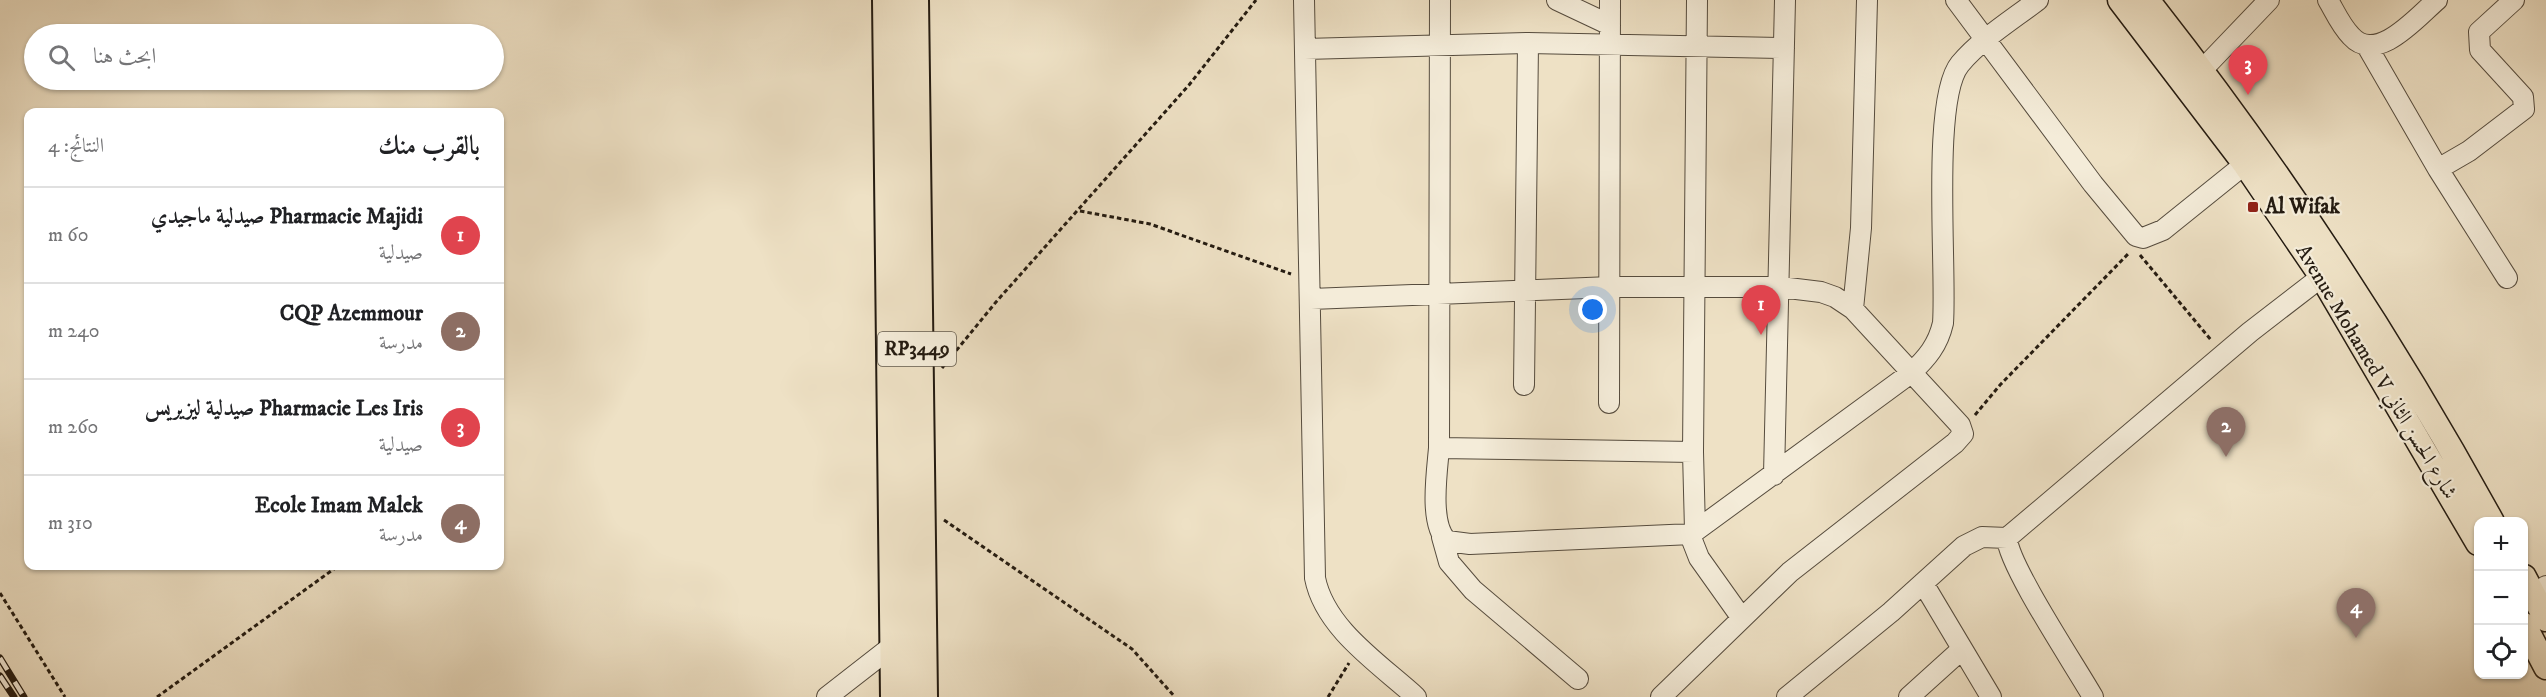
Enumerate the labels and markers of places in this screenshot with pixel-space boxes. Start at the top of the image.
pin: 3 [2228,46,2268,95]
place label: Al Wifak [2264,194,2340,220]
marker: Al Wifak [2246,200,2260,214]
pin: 1 [1742,286,1780,335]
pin: 2 [2206,408,2246,457]
pin: 4 [2336,588,2376,638]

